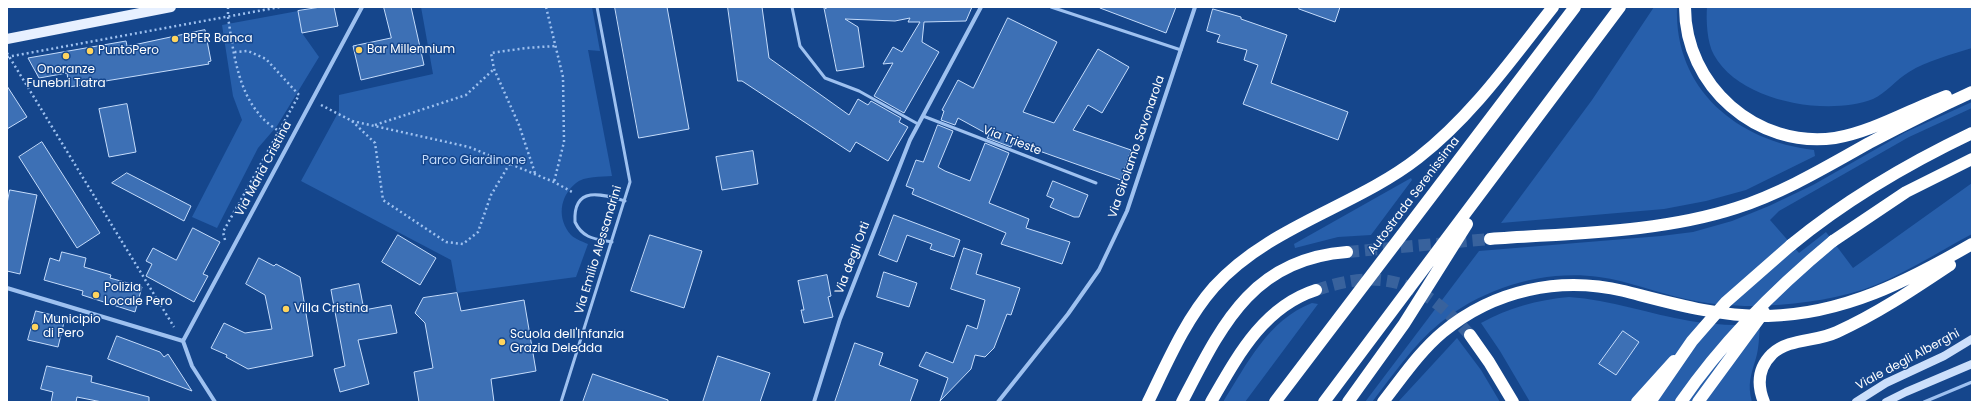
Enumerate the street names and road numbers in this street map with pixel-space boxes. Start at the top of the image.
street label: Via Girolamo Savonarola [1106,74,1168,220]
street label: Via Maria Cristina [233,119,295,219]
street label: Via Trieste [981,123,1043,159]
street label: Autostrada Serenissima [1365,134,1463,258]
street label: Via Emilio Alessandrini [573,184,625,316]
street label: Via degli Orti [833,220,873,296]
street label: Viale degli Alberghi [1854,327,1962,393]

